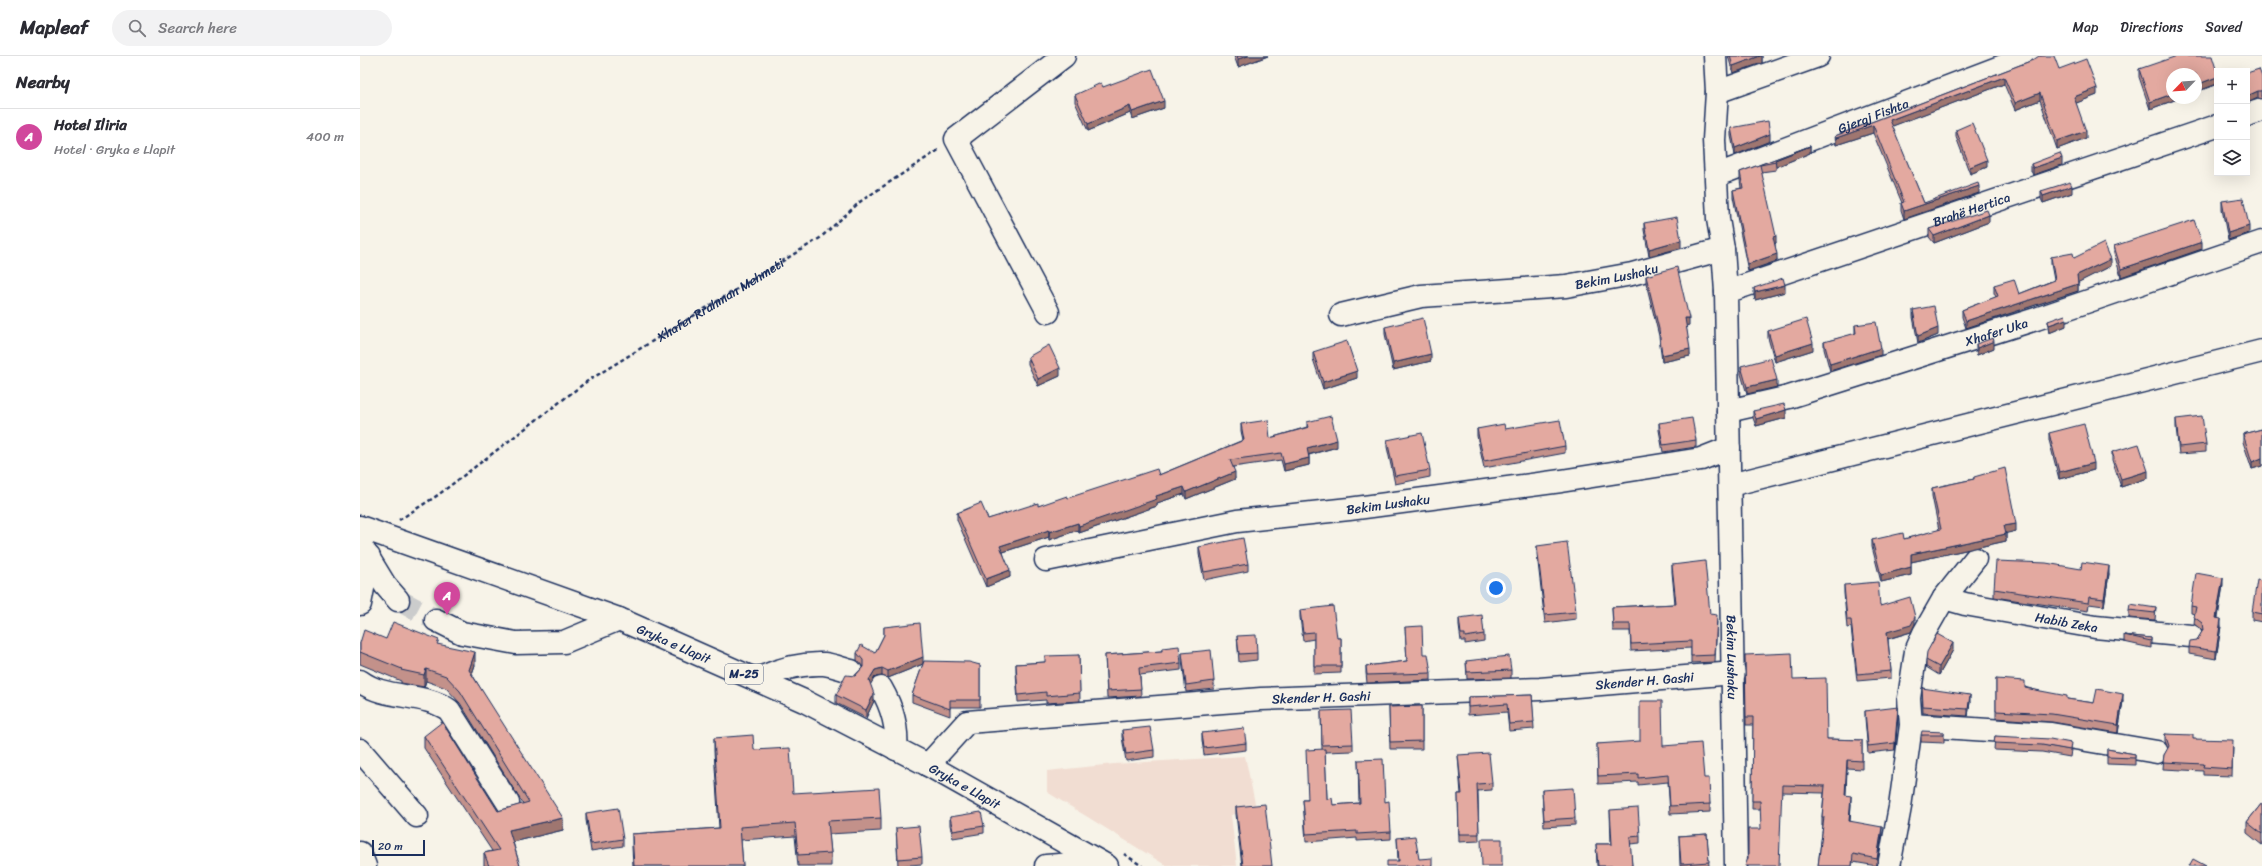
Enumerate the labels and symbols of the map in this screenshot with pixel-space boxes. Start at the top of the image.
north arrow [2166,68,2202,104]
street label: Gjergj Fishta [1834,91,1912,139]
street label: Brahë Hertica [1930,185,2014,233]
street label: Xhafer Rrahman Mehmeti [651,251,789,348]
street label: Bekim Lushaku [1573,256,1661,296]
street label: Xhafer Uka [1961,311,2031,353]
street label: Bekim Lushaku [1345,487,1431,521]
your location [1486,578,1506,598]
pin: A [434,582,460,615]
street label: Habib Zeka [2033,605,2100,639]
street label: Bekim Lushaku [1720,615,1745,700]
street label: Gryka e Llapit [633,617,715,670]
road number: M-25 [725,664,763,684]
street label: Skender H. Gashi [1594,665,1695,696]
street label: Skender H. Gashi [1271,684,1371,710]
street label: Gryka e Llapit [925,756,1006,816]
scale bar [372,838,425,857]

